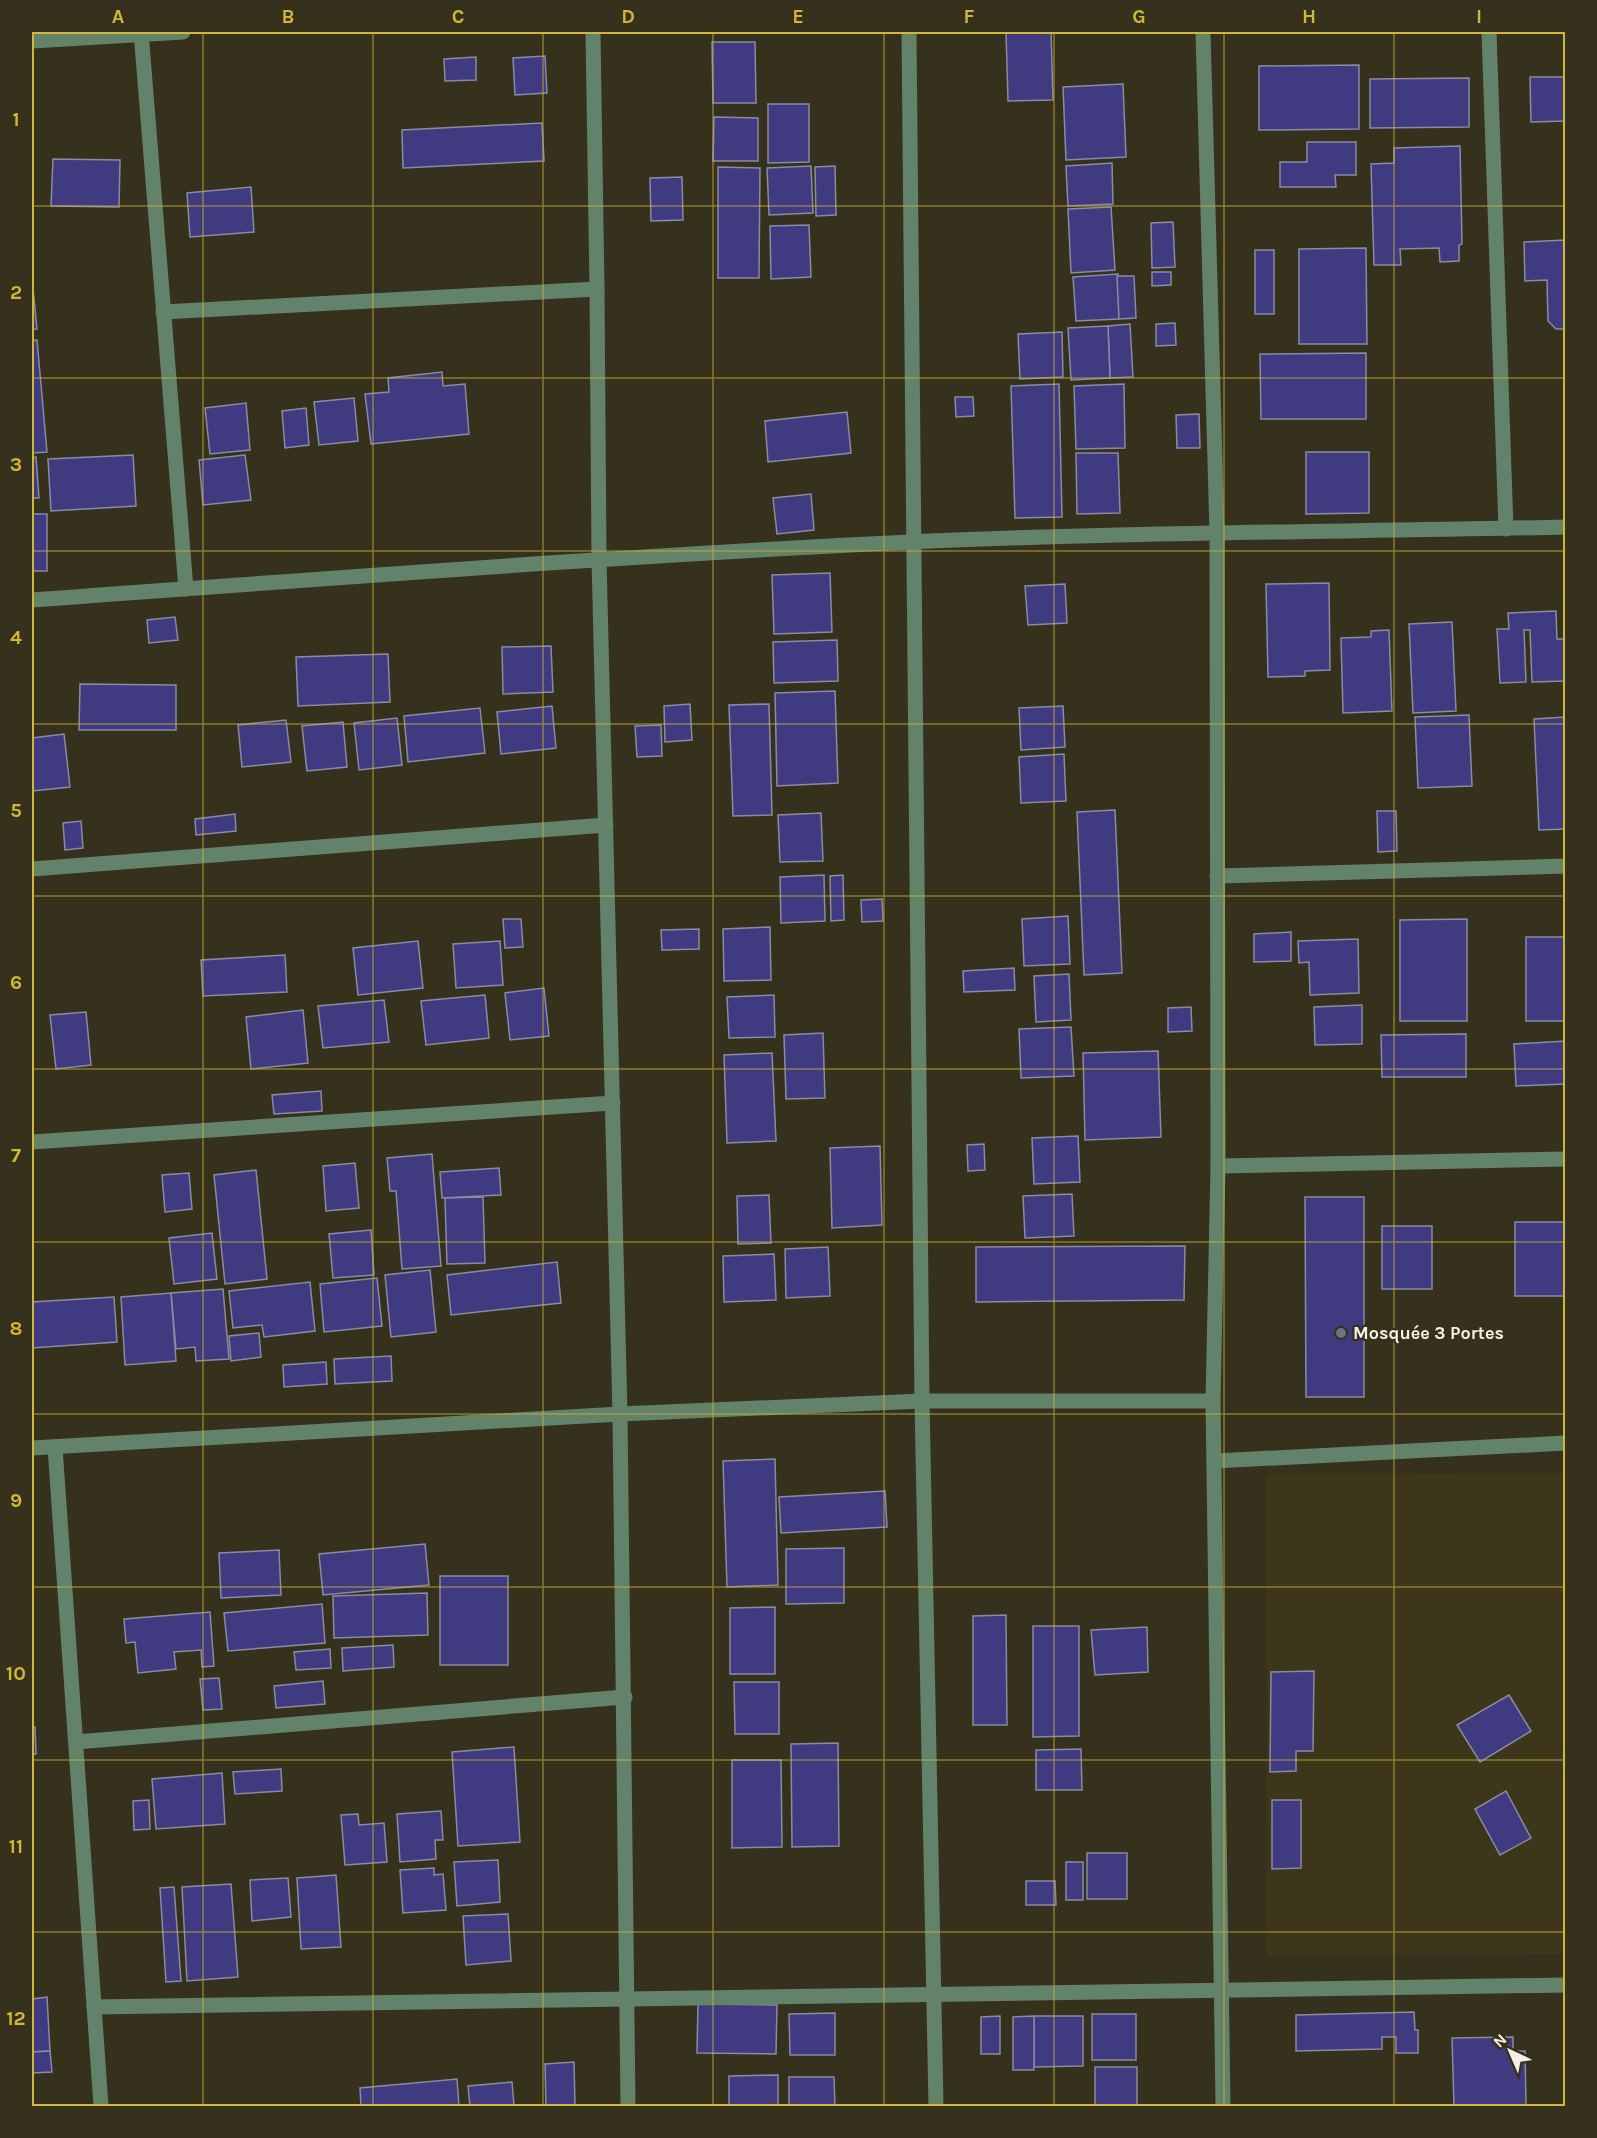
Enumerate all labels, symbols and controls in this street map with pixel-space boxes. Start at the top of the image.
text: A [112,5,125,28]
text: B [282,5,294,28]
text: C [452,5,464,28]
text: D [621,5,635,28]
text: E [792,5,804,28]
text: F [964,5,975,28]
text: G [1132,5,1146,28]
text: H [1302,5,1316,28]
text: I [1476,5,1482,28]
text: 1 [12,108,20,131]
text: 2 [10,281,22,304]
text: 3 [10,453,22,476]
text: 4 [10,626,22,649]
text: 5 [10,799,22,822]
text: 6 [10,971,22,994]
text: 7 [11,1144,21,1167]
text: 8 [10,1317,22,1340]
place label: Mosquée 3 Portes [1353,1322,1504,1344]
marker: Mosquée 3 Portes [1334,1326,1348,1340]
text: 9 [10,1489,22,1512]
text: 10 [6,1662,26,1685]
text: 11 [9,1835,23,1858]
text: 12 [6,2007,26,2030]
north arrow [1480,2021,1540,2081]
text: N [1489,2030,1511,2051]

